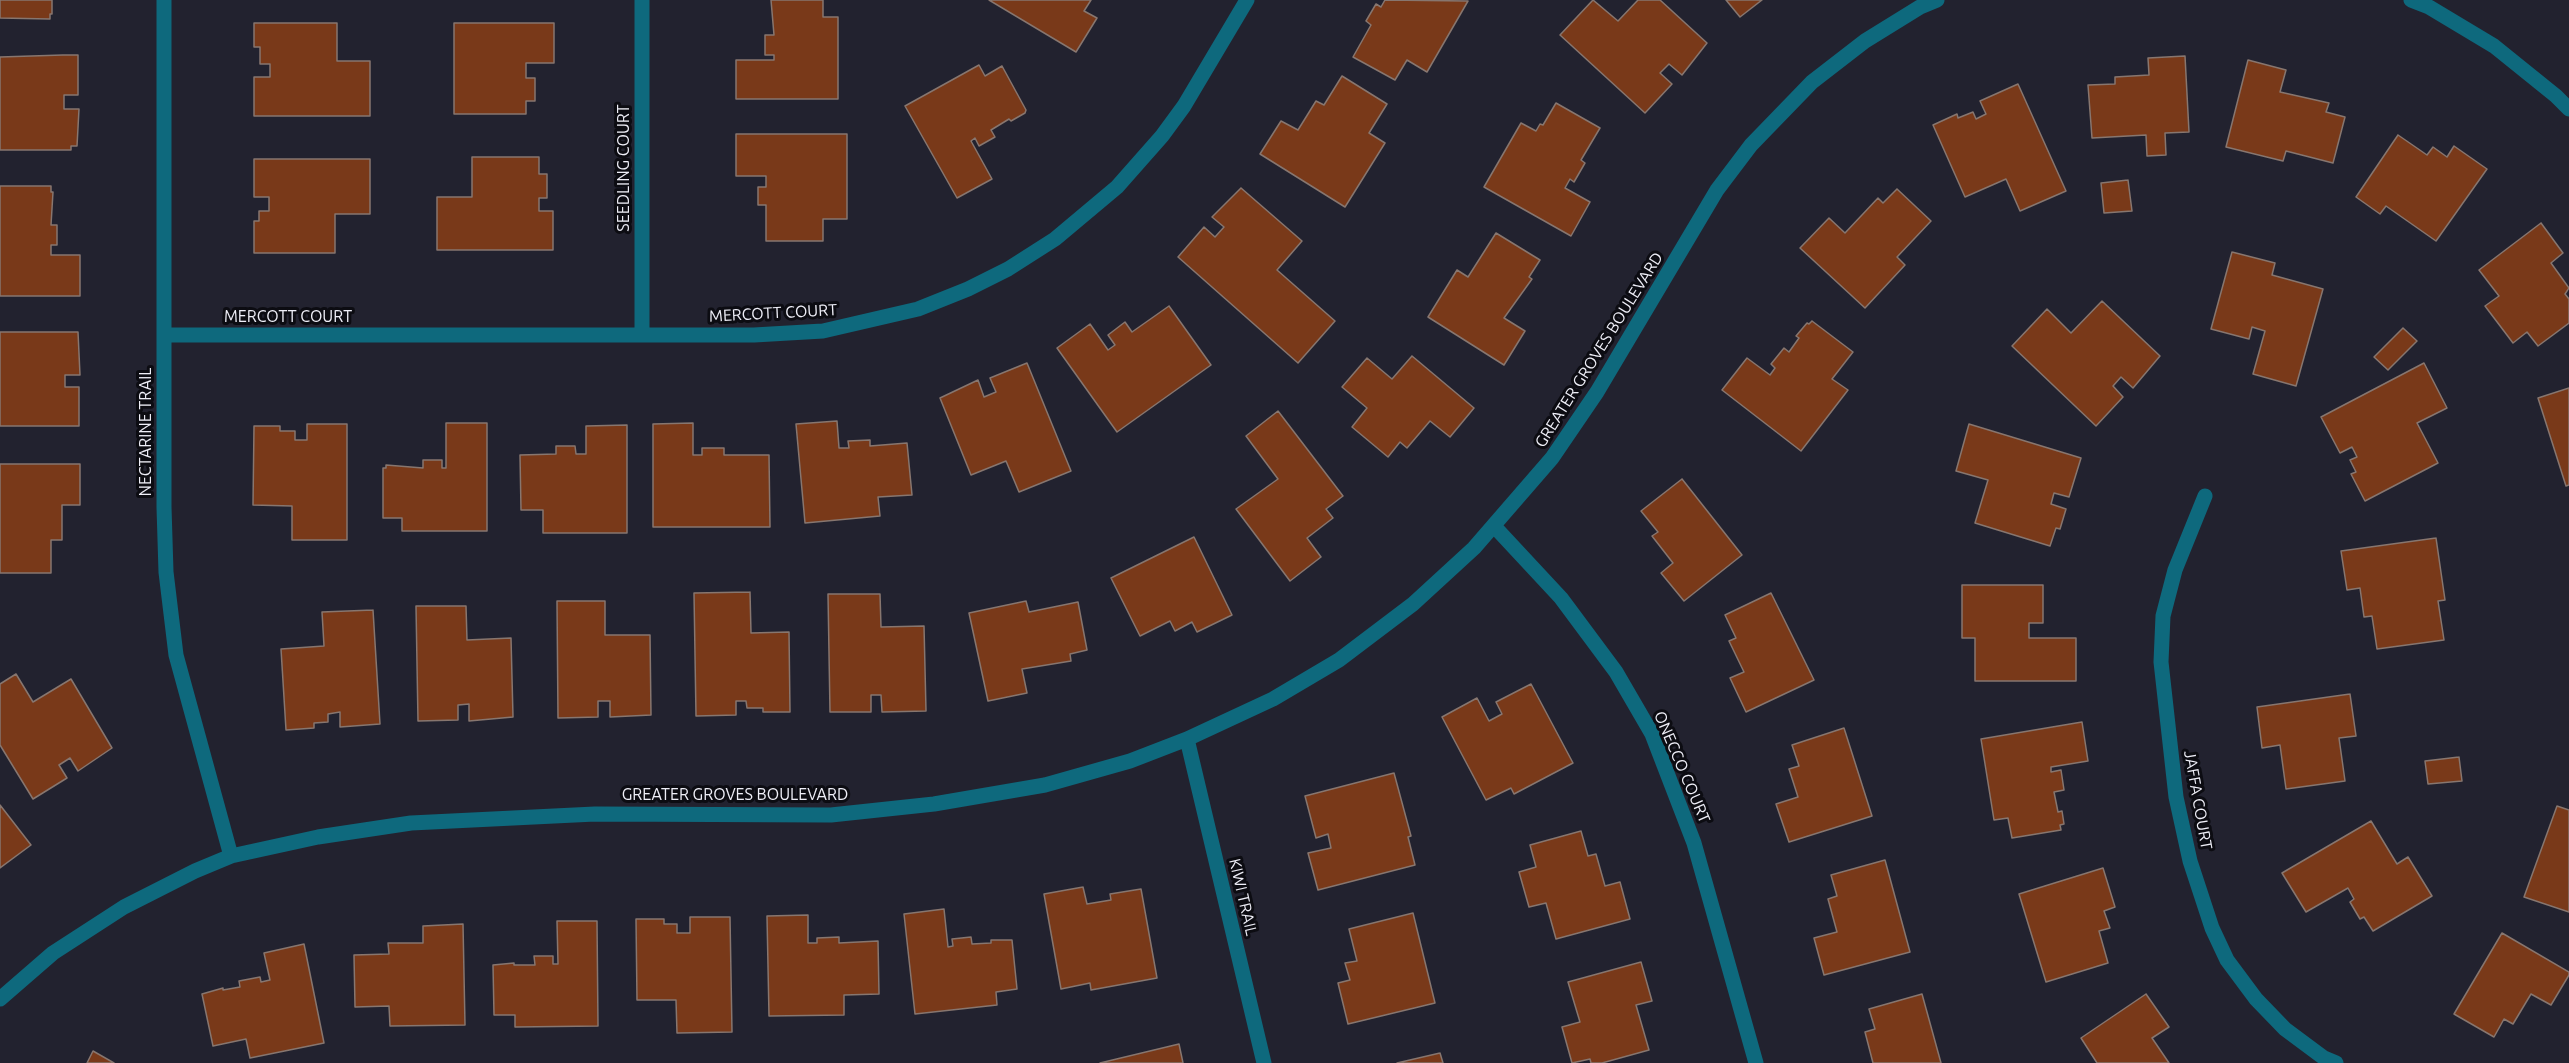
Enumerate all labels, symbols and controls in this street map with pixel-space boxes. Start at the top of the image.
street label: SEEDLING COURT [614,104,634,232]
street label: GREATER GROVES BOULEVARD [1531,249,1667,451]
street label: MERCOTT COURT [708,300,838,326]
street label: MERCOTT COURT [224,307,352,327]
street label: NECTARINE TRAIL [136,368,156,496]
street label: ONECCO COURT [1650,708,1714,826]
street label: JAFFA COURT [2180,749,2216,851]
street label: GREATER GROVES BOULEVARD [622,785,848,805]
street label: KIWI TRAIL [1225,857,1261,937]

